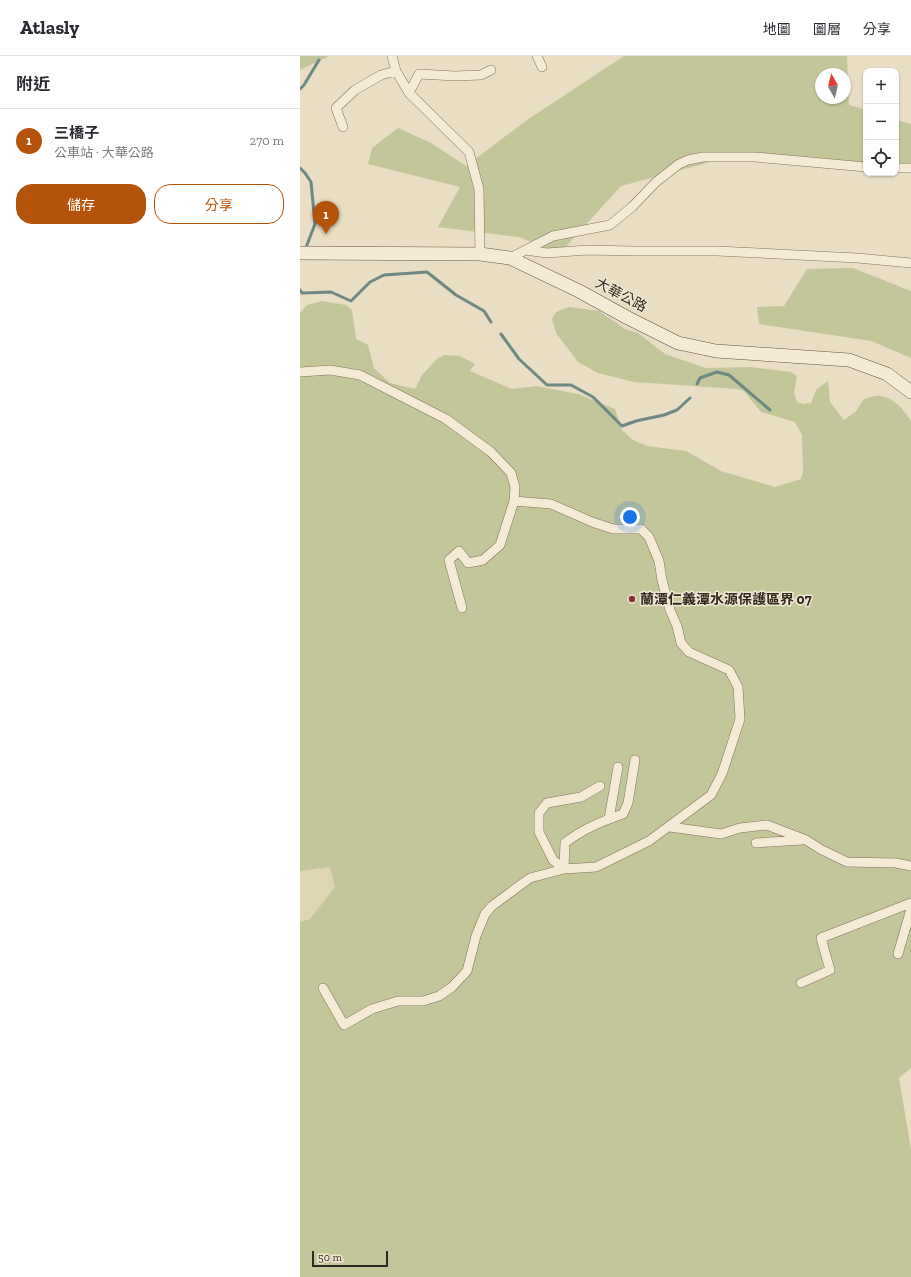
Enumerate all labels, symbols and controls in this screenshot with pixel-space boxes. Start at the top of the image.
text: Atlasly [20,16,79,39]
text: 地圖 [763,21,791,38]
text: 圖層 [813,21,841,38]
text: 分享 [863,21,891,38]
north arrow [815,68,851,104]
map controls [863,68,899,176]
button: + [863,68,899,104]
text: 附近 [16,74,50,94]
button: − [863,104,899,140]
text: 三橋子 [54,124,99,142]
text: 1 [26,133,32,148]
text: 270 m [250,133,284,148]
button: locate [863,140,899,176]
text: 公車站 · 大華公路 [54,145,154,160]
button: 儲存 [16,184,146,224]
button: 分享 [154,184,284,224]
pin: 1 [313,201,339,234]
street label: 大華公路 [592,274,650,316]
your location [620,507,640,527]
place label: 蘭潭仁義潭水源保護區界 07 [640,591,812,608]
marker: 蘭潭仁義潭水源保護區界 07 [627,594,637,604]
scale bar [312,1249,388,1268]
text: 50 m [318,1251,342,1264]

